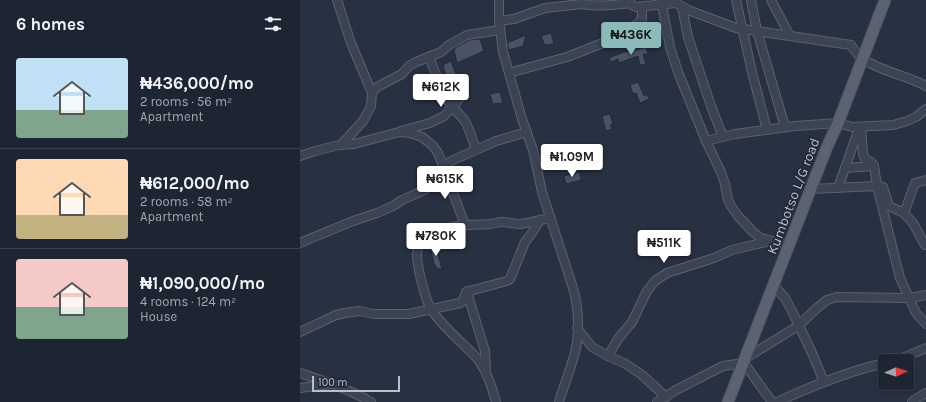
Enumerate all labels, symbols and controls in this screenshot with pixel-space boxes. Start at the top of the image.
icon: filters [262,13,284,35]
text: 6 homes [16,14,85,34]
pin: ₦436K [603,22,659,56]
text: ₦436K [610,27,652,42]
text: ₦436,000/mo [140,73,254,93]
icon: home [48,74,96,122]
pin: ₦612K [413,74,469,108]
text: ₦612K [422,79,460,94]
text: 2 rooms · 56 m² [140,94,232,109]
text: Apartment [140,109,203,124]
street label: Kumbotso L/G road [763,136,823,257]
pin: ₦1.09M [539,144,605,178]
text: ₦1.09M [550,149,594,164]
pin: ₦615K [417,166,473,200]
text: ₦615K [426,171,464,186]
text: ₦612,000/mo [140,173,249,193]
icon: home [48,175,96,223]
text: 2 rooms · 58 m² [140,194,233,209]
text: Apartment [140,209,203,224]
pin: ₦780K [408,223,464,257]
text: ₦780K [416,228,457,243]
pin: ₦511K [636,230,692,264]
text: ₦511K [647,235,681,250]
text: ₦1,090,000/mo [140,273,265,293]
icon: home [48,275,96,323]
text: 4 rooms · 124 m² [140,294,236,309]
text: House [140,309,177,324]
north arrow [878,354,914,390]
map controls [878,354,914,390]
scale bar [312,374,400,393]
text: 100 m [318,376,348,389]

